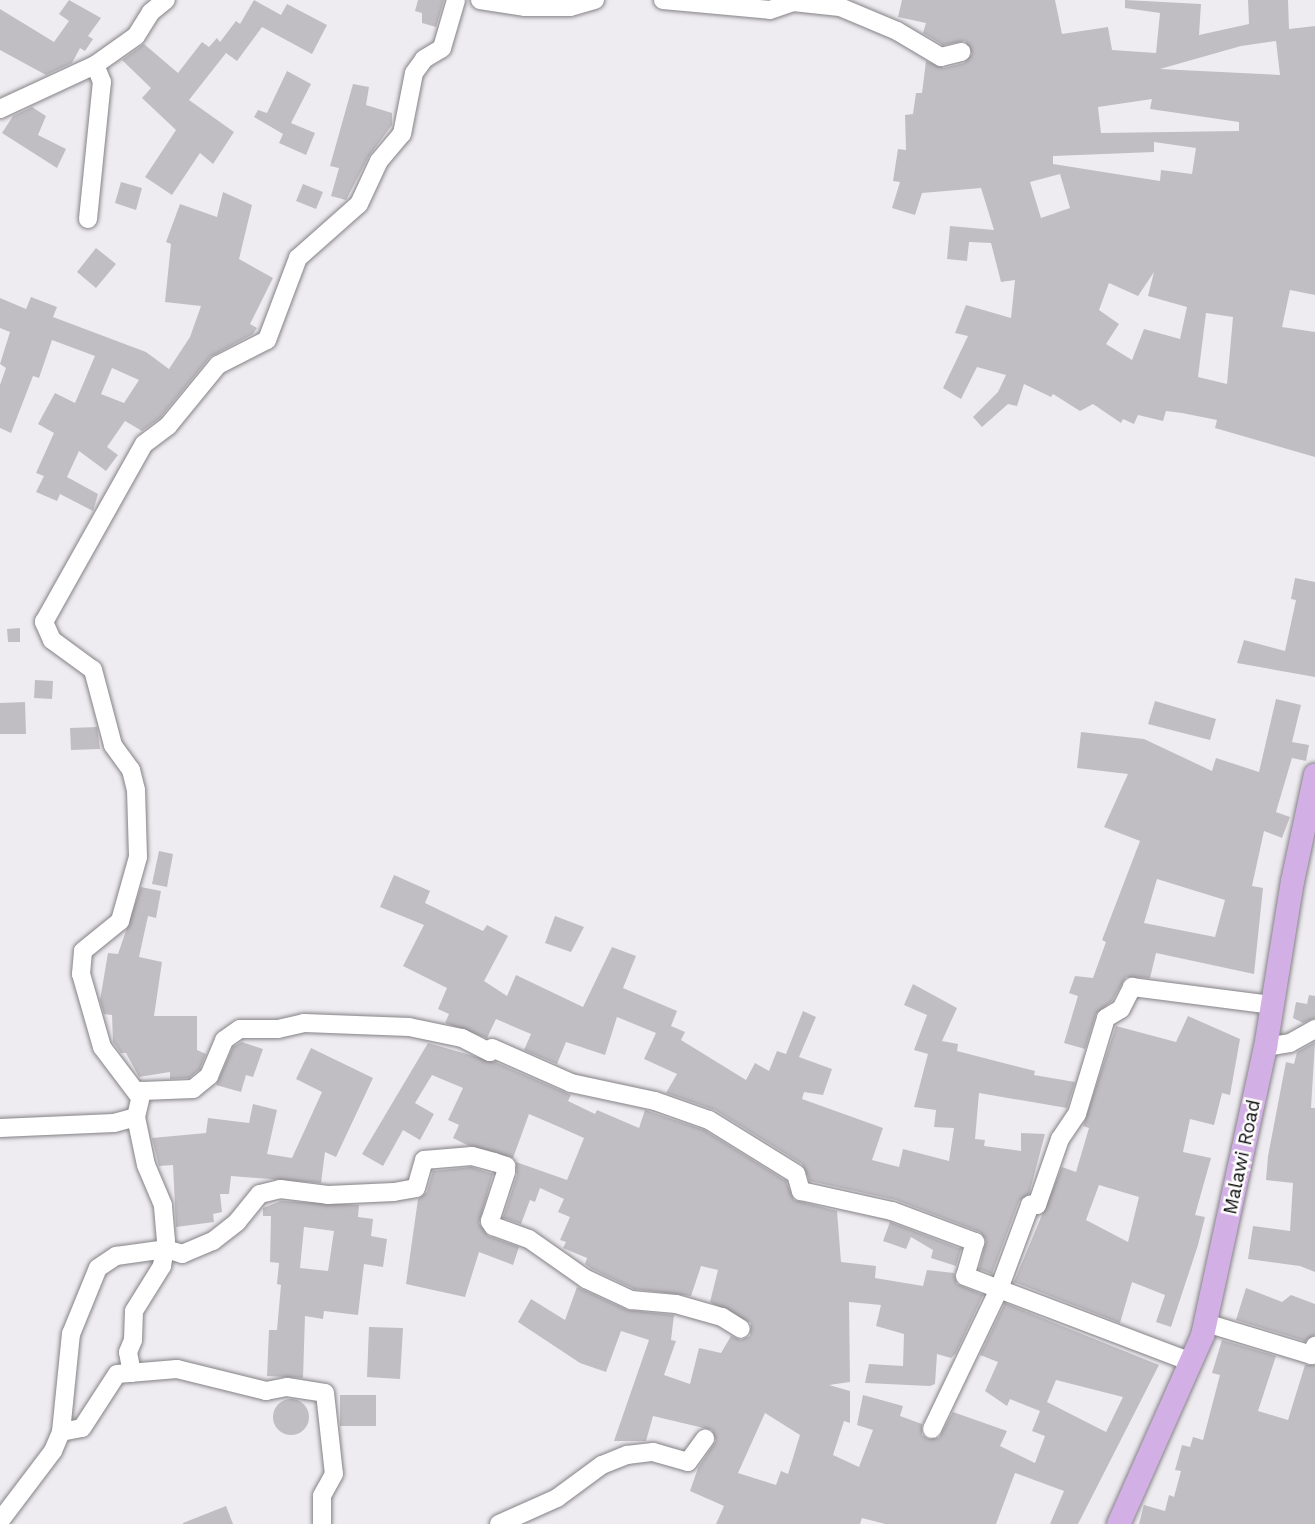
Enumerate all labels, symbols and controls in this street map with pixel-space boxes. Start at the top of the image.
street label: Malawi Road [1219,1097,1265,1217]

